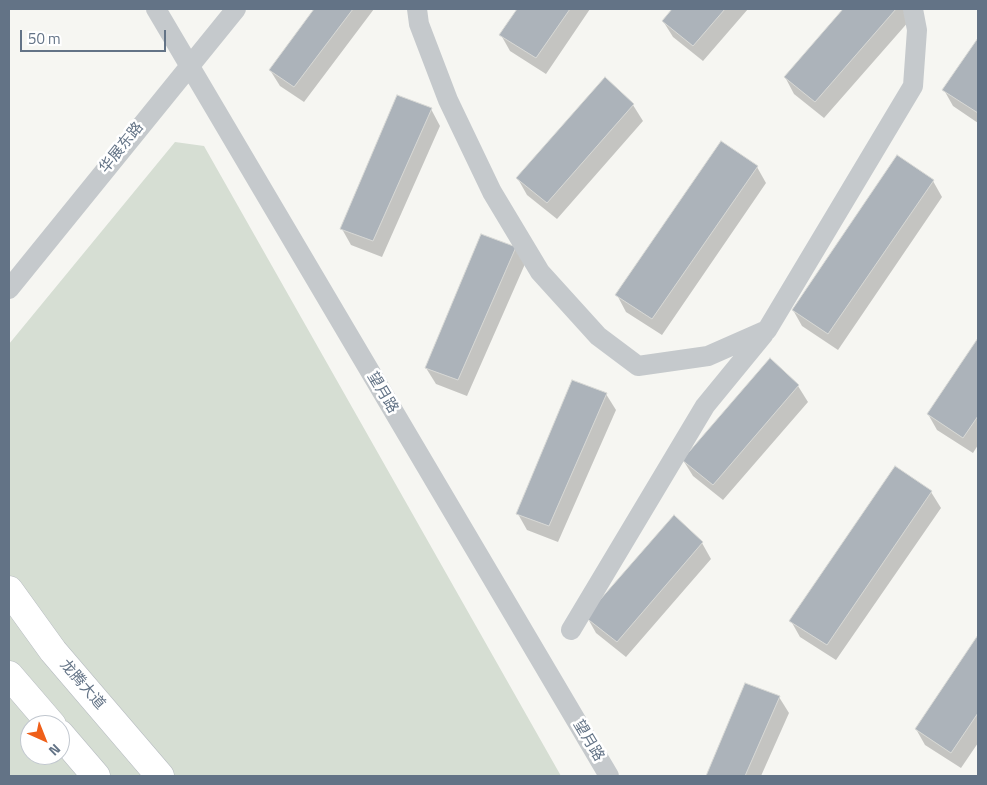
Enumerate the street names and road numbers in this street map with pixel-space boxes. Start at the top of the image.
street label: 华展东路 [96,119,148,177]
street label: 望月路 [363,369,401,417]
street label: 龙腾大道 [56,656,108,714]
street label: 望月路 [569,717,607,765]

